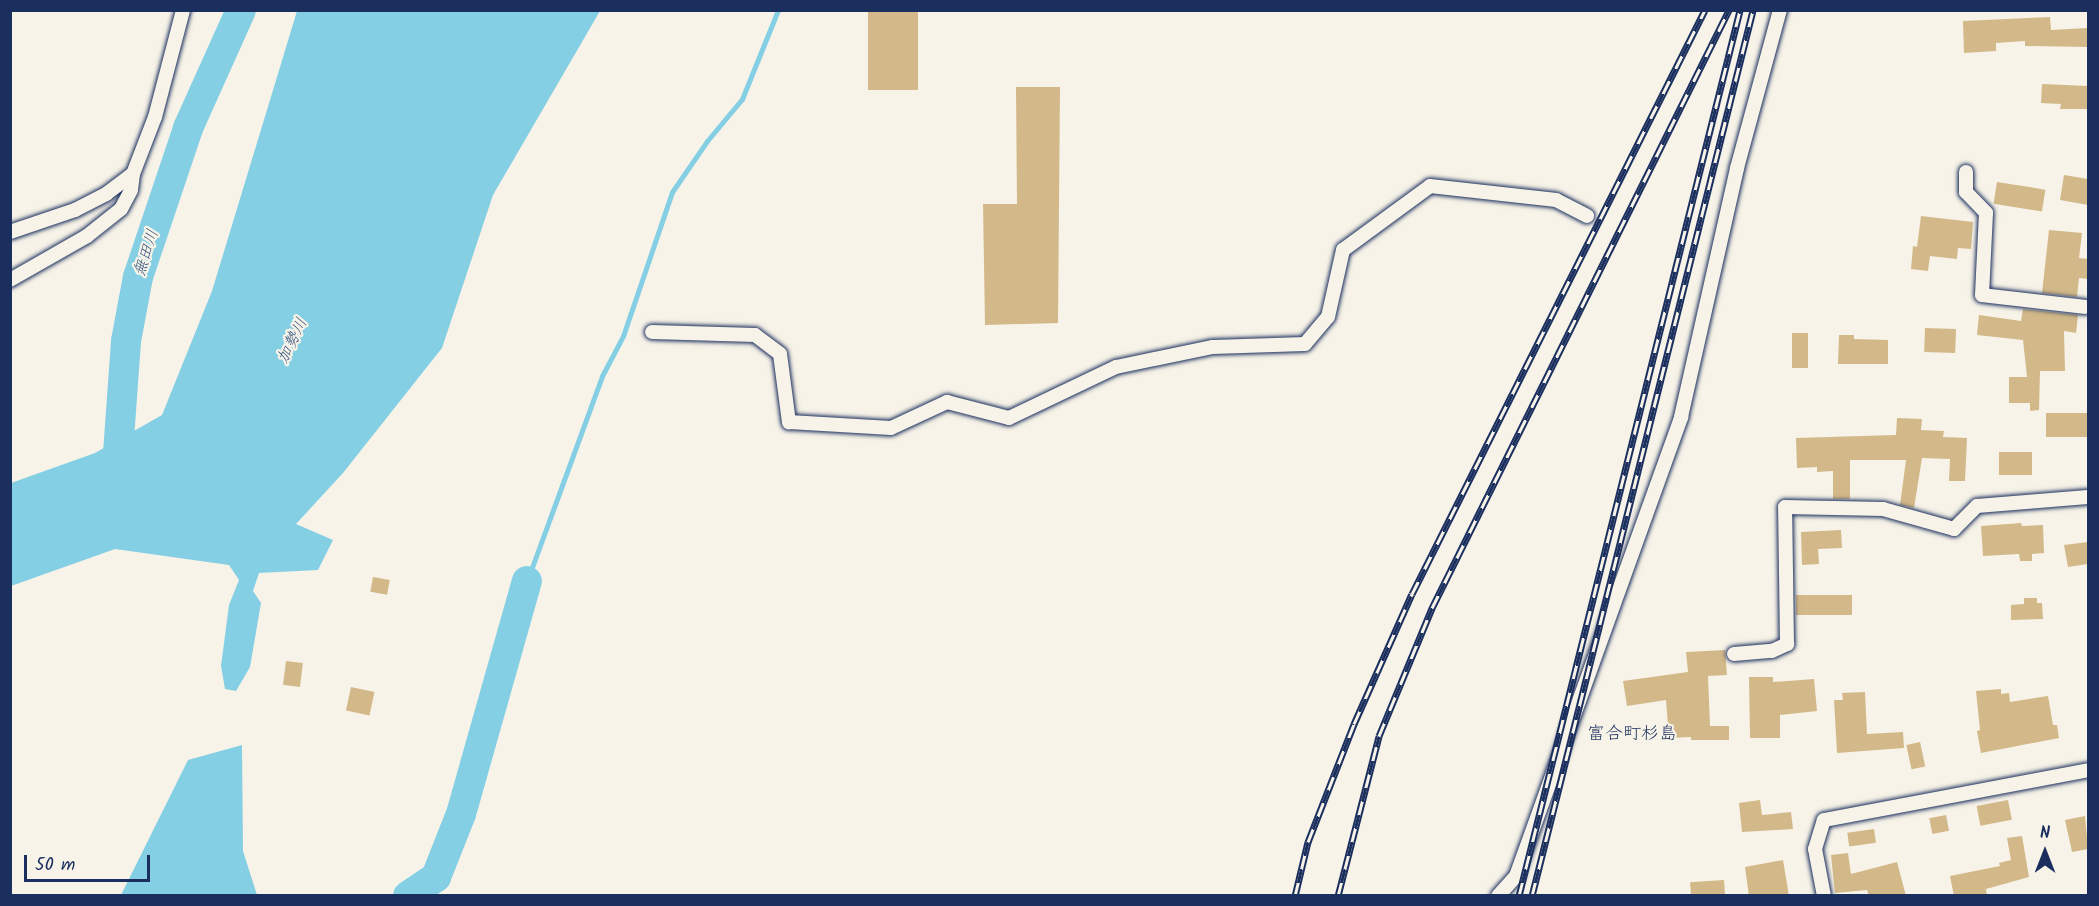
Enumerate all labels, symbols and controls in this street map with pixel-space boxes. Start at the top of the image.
water label: 無田川 [130,227,164,279]
water label: 加勢川 [274,315,312,367]
district label: 富合町杉島 [1587,724,1677,746]
text: N [2040,821,2050,846]
north arrow [2015,822,2075,882]
scale bar [27,843,153,881]
text: 50 m [35,851,75,880]

